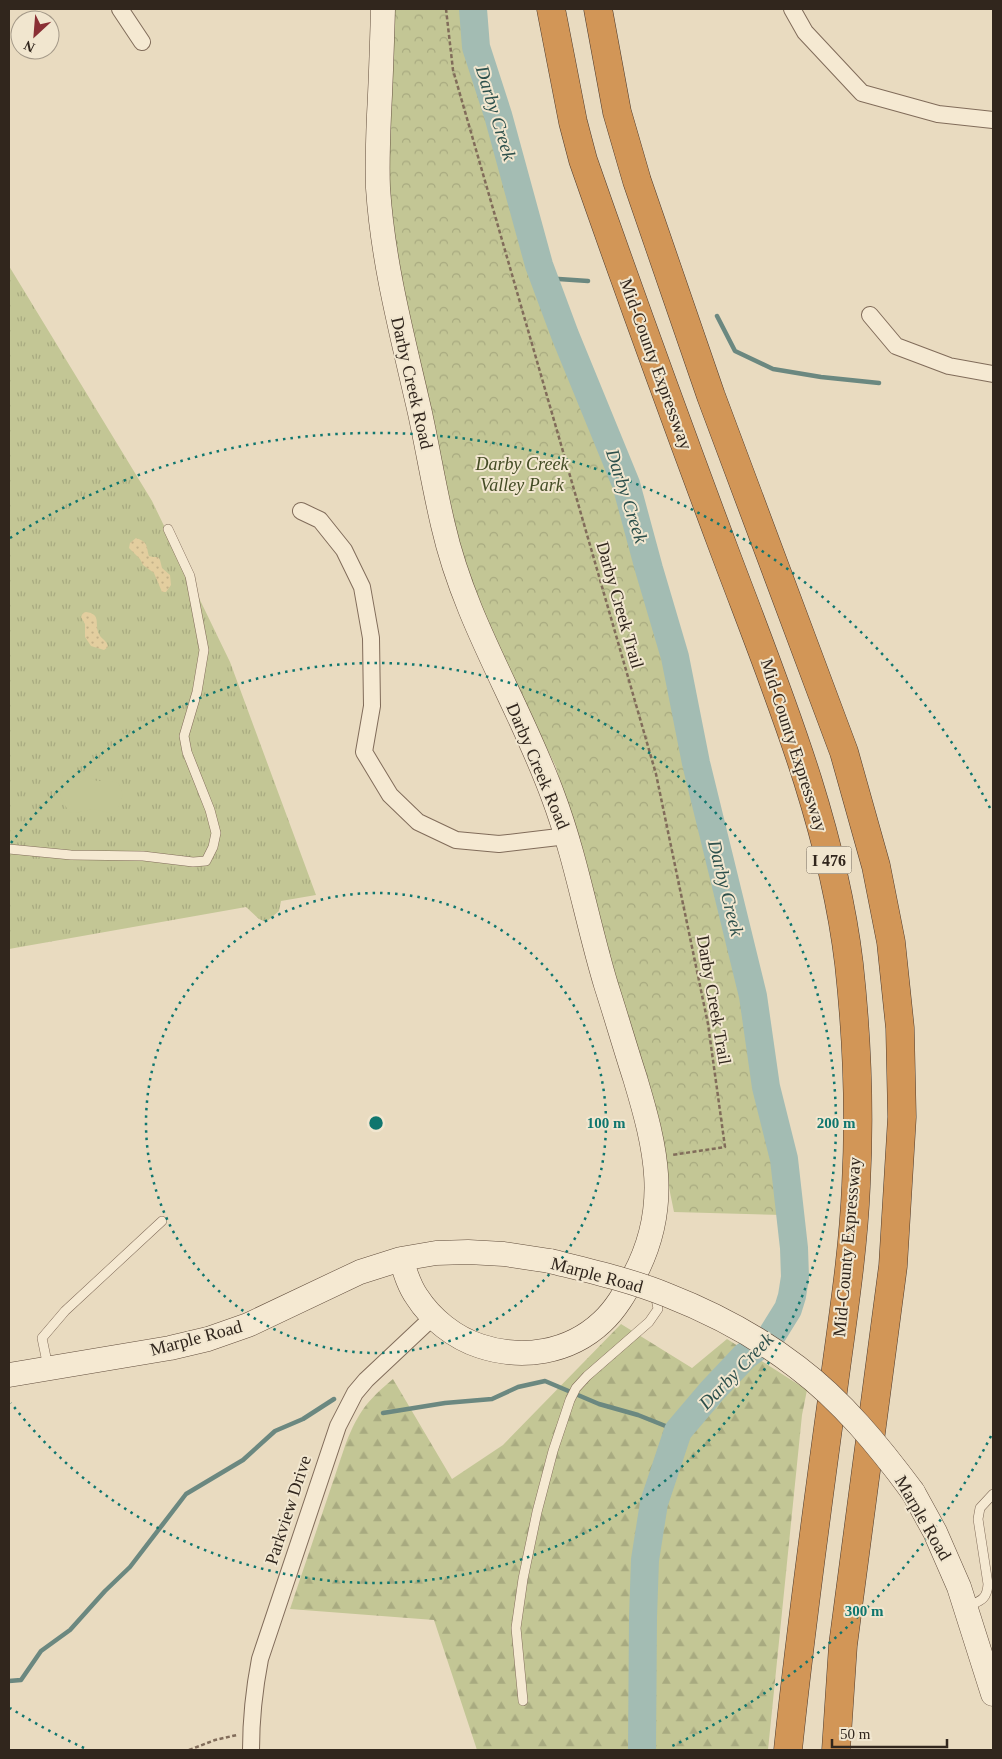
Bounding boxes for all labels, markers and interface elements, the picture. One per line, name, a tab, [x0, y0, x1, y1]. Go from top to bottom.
north arrow	[10, 10, 60, 60]
text: N	[22, 37, 37, 55]
water label: Darby Creek	[471, 62, 521, 163]
street label: Mid-County Expressway	[616, 276, 696, 452]
street label: Darby Creek Road	[387, 315, 437, 451]
water label: Darby Creek	[602, 445, 652, 546]
park label: Darby Creek Valley Park	[475, 454, 569, 495]
street label: Darby Creek Trail	[592, 539, 648, 671]
street label: Mid-County Expressway	[757, 656, 831, 834]
street label: Darby Creek Road	[502, 700, 574, 832]
water label: Darby Creek	[704, 837, 748, 939]
road number: I 476	[806, 846, 852, 874]
street label: Darby Creek Trail	[693, 934, 735, 1066]
centre of rings	[367, 1114, 385, 1132]
text: 100 m	[587, 1115, 626, 1131]
text: 200 m	[817, 1115, 856, 1131]
street label: Mid-County Expressway	[829, 1156, 865, 1338]
street label: Marple Road	[549, 1253, 645, 1297]
street label: Marple Road	[148, 1316, 244, 1360]
water label: Darby Creek	[694, 1328, 778, 1414]
street label: Parkview Drive	[261, 1453, 315, 1567]
street label: Marple Road	[891, 1472, 955, 1564]
text: 300 m	[845, 1603, 884, 1619]
scale bar	[832, 1716, 947, 1748]
text: 50 m	[840, 1726, 871, 1742]

